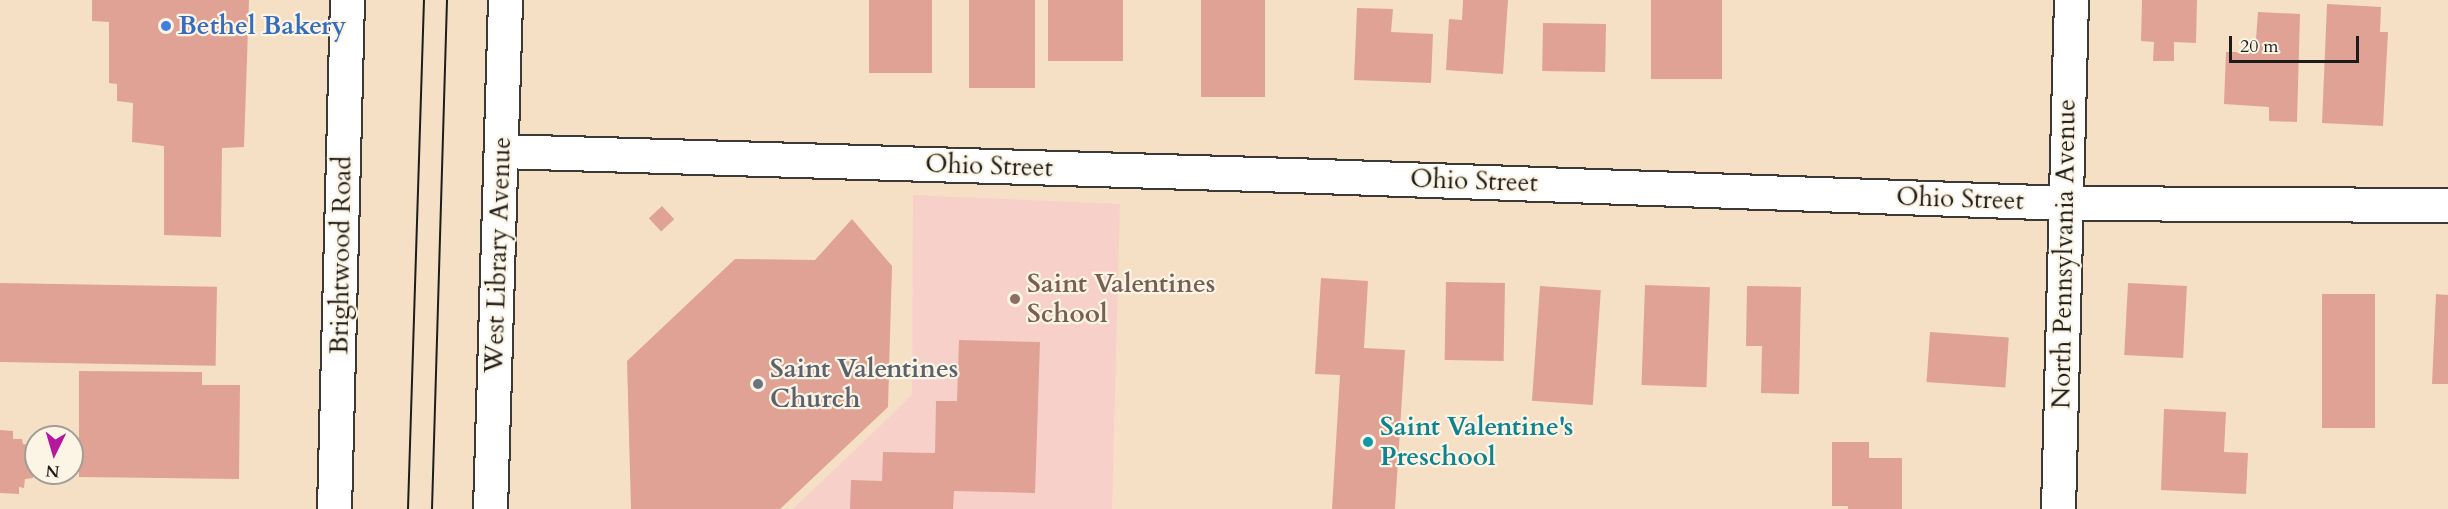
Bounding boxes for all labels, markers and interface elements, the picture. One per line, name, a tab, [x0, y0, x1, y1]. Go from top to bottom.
place label: Bethel Bakery	[178, 10, 346, 42]
marker: Bethel Bakery	[159, 19, 173, 33]
scale bar	[2232, 24, 2362, 62]
text: 20 m	[2240, 34, 2279, 59]
street label: North Pennsylvania Avenue	[2046, 99, 2082, 409]
street label: West Library Avenue	[478, 136, 518, 374]
street label: Ohio Street	[925, 148, 1053, 184]
street label: Brightwood Road	[324, 156, 358, 354]
street label: Ohio Street	[1410, 163, 1538, 199]
street label: Ohio Street	[1896, 181, 2024, 217]
place label: Saint Valentines School	[1027, 268, 1215, 330]
marker: Saint Valentines School	[1008, 292, 1022, 306]
place label: Saint Valentines Church	[770, 353, 958, 414]
marker: Saint Valentines Church	[751, 377, 765, 391]
place label: Saint Valentine's Preschool	[1380, 411, 1573, 472]
north arrow	[24, 425, 84, 485]
marker: Saint Valentine's Preschool	[1361, 435, 1375, 449]
text: N	[45, 459, 60, 483]

